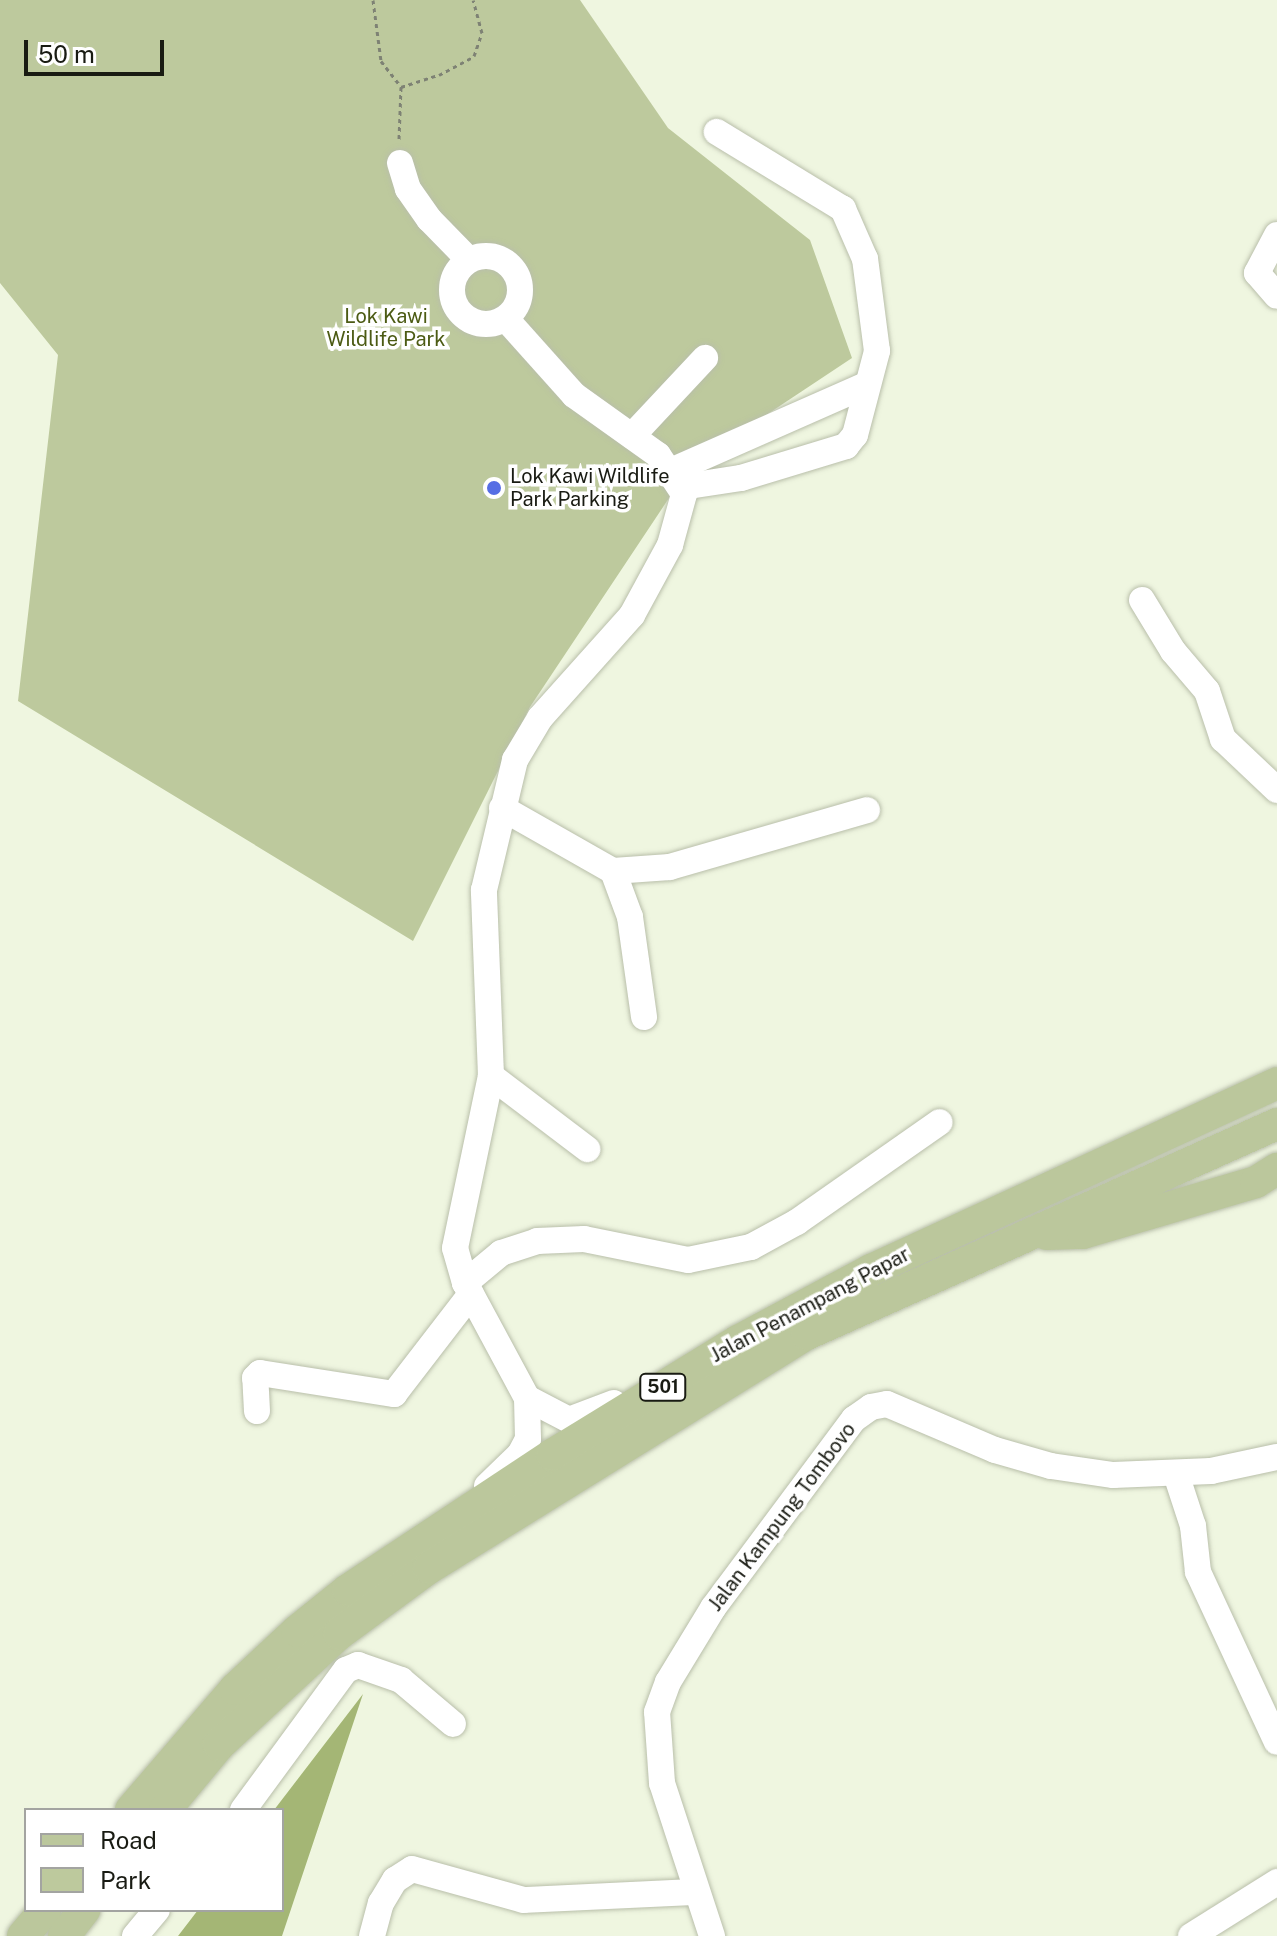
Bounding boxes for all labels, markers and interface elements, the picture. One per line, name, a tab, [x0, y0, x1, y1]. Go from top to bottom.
scale bar	[28, 24, 168, 74]
text: 50 m	[38, 40, 95, 68]
park label: Lok Kawi Wildlife Park	[326, 305, 446, 352]
place label: Lok Kawi Wildlife Park Parking	[510, 464, 670, 511]
marker: Lok Kawi Wildlife Park Parking	[485, 479, 503, 497]
street label: Jalan Penampang Papar	[706, 1242, 914, 1368]
road number: 501	[639, 1373, 687, 1401]
street label: Jalan Kampung Tombovo	[703, 1418, 861, 1616]
legend	[24, 1808, 284, 1912]
text: Road	[100, 1826, 157, 1854]
text: Park	[100, 1866, 151, 1894]

